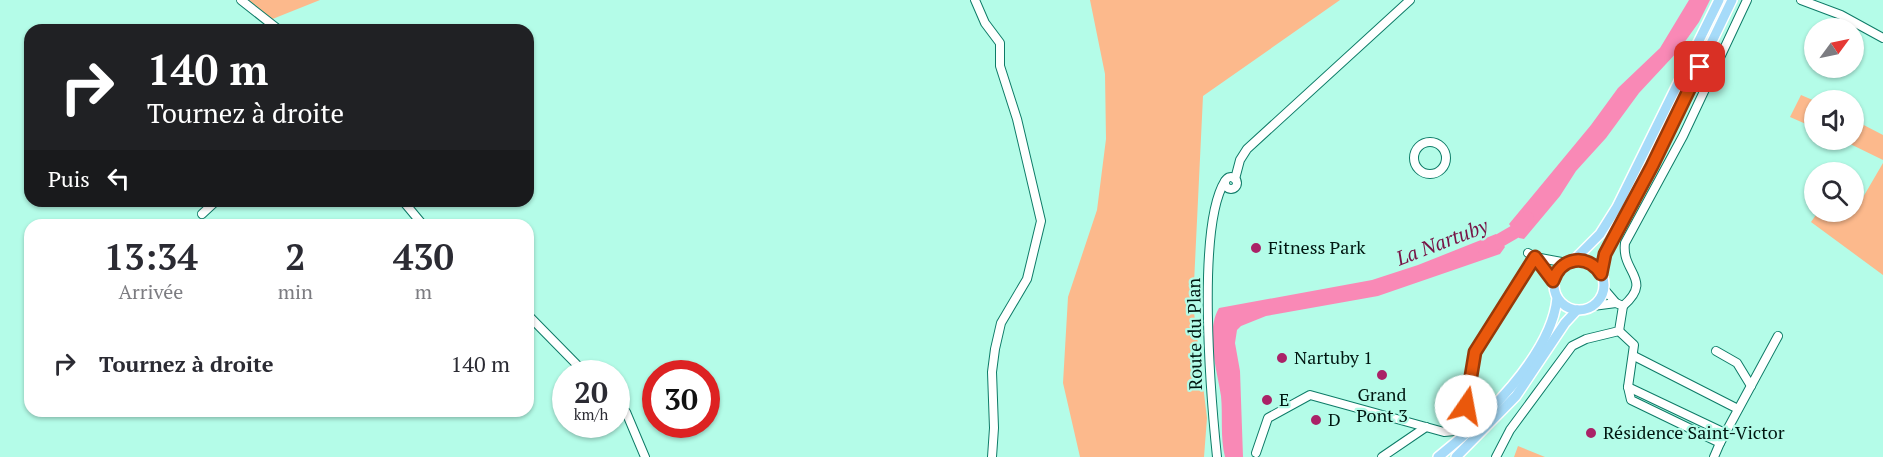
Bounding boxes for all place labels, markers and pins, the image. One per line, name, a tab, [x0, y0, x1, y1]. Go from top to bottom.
pin	[1674, 41, 1725, 92]
place label: Fitness Park	[1268, 235, 1366, 259]
marker: Fitness Park	[1249, 241, 1263, 255]
place label: Nartuby 1	[1294, 345, 1373, 369]
marker: Nartuby 1	[1275, 351, 1289, 365]
marker: Grand Pont 3	[1375, 368, 1389, 382]
place label: Grand Pont 3	[1356, 382, 1408, 427]
place label: E	[1279, 387, 1289, 411]
marker: E	[1260, 393, 1274, 407]
place label: D	[1328, 407, 1341, 431]
marker: D	[1309, 413, 1323, 427]
place label: Résidence Saint-Victor	[1603, 420, 1785, 444]
marker: Résidence Saint-Victor	[1584, 426, 1598, 440]

